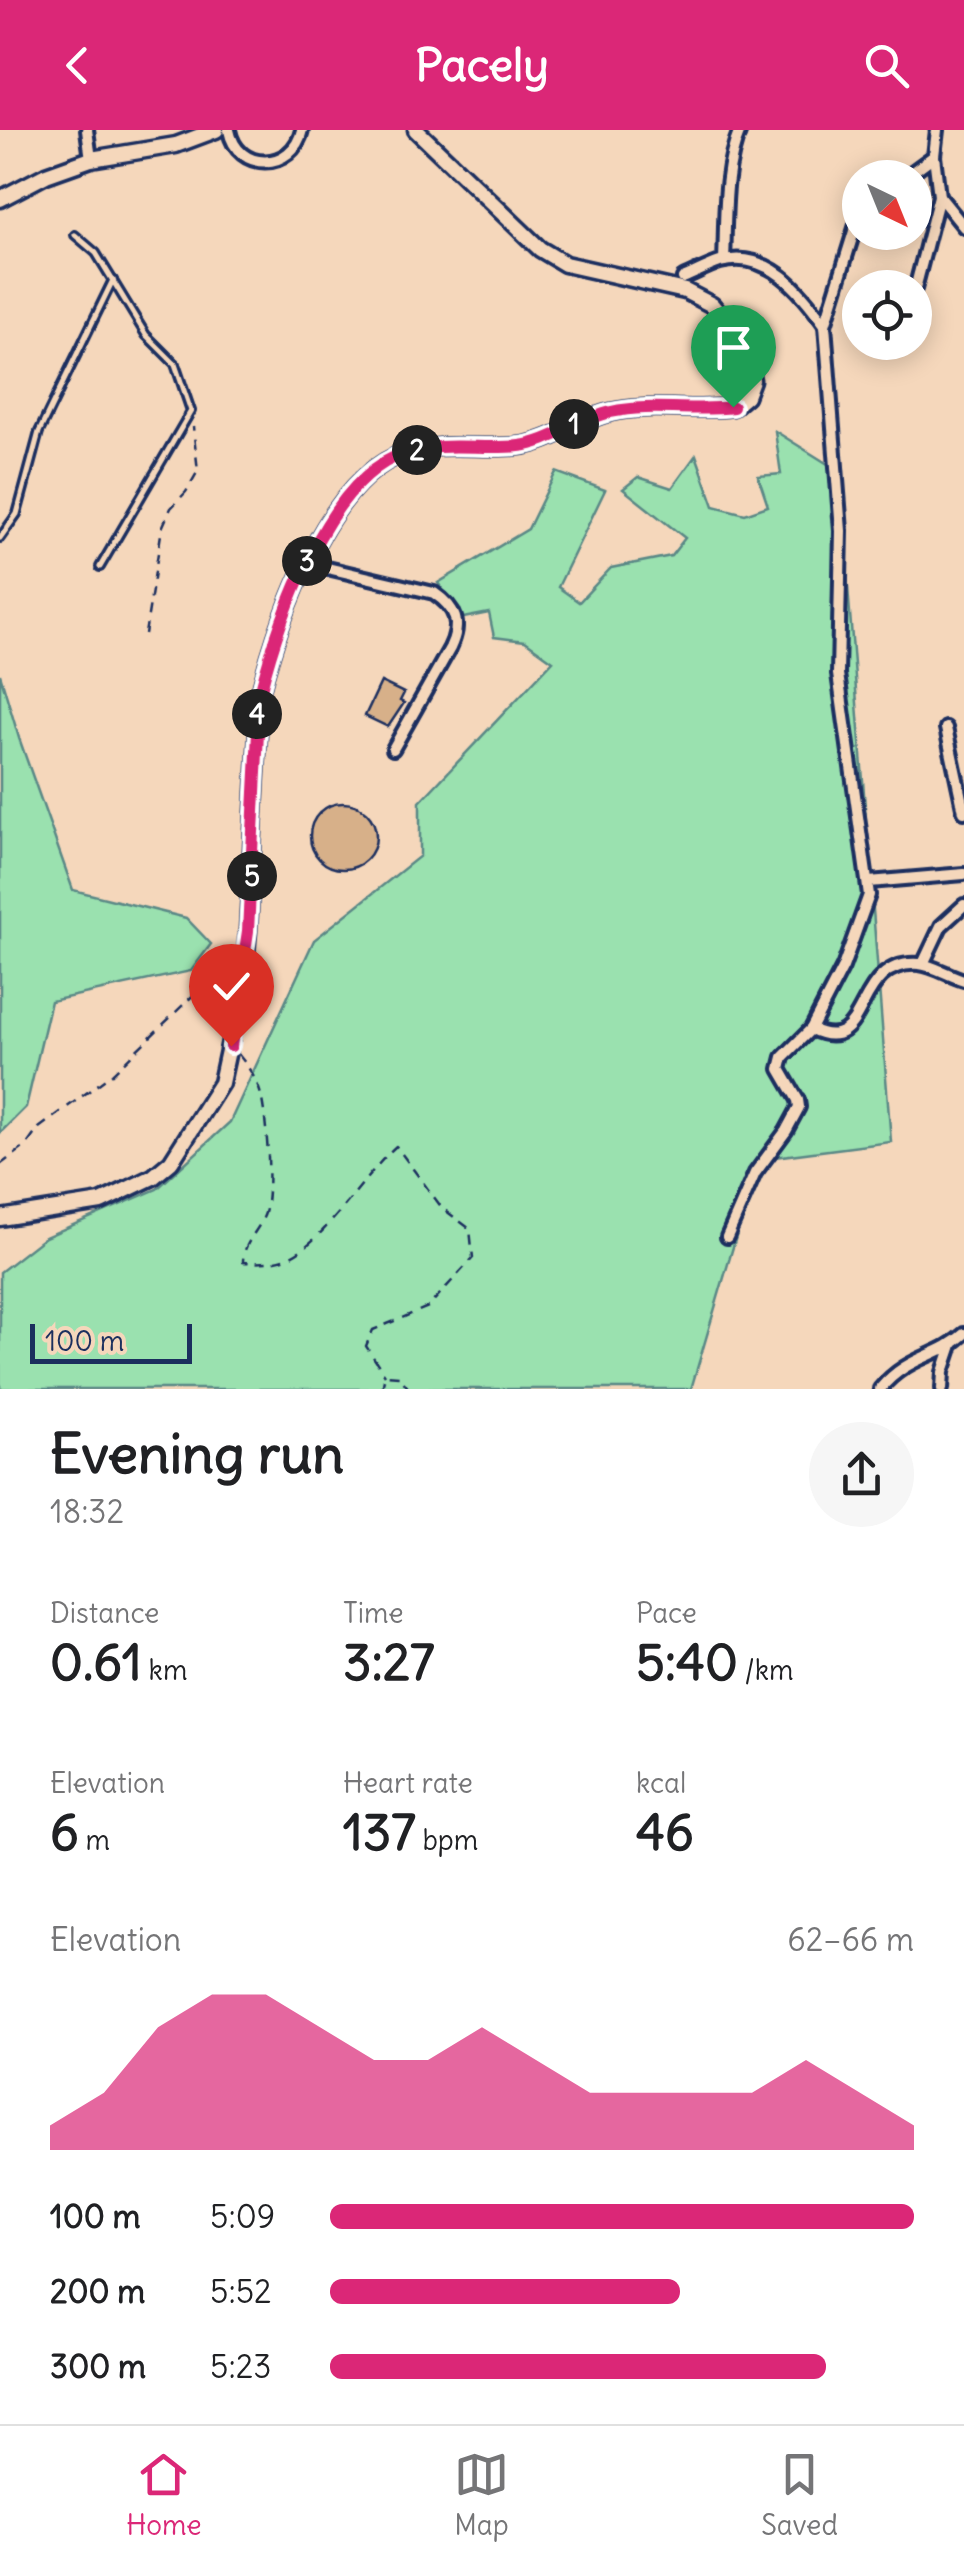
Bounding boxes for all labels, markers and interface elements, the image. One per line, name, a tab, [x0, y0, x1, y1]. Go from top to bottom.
text: Pacely	[415, 37, 549, 93]
icon: back	[50, 38, 105, 93]
icon: search	[859, 38, 914, 93]
north arrow	[842, 160, 932, 250]
map controls	[842, 160, 932, 360]
button: locate	[842, 270, 932, 360]
pin	[691, 305, 776, 408]
icon: arrive	[706, 320, 761, 375]
pin: 1	[549, 399, 599, 449]
text: 1	[568, 406, 580, 442]
pin: 2	[392, 425, 442, 475]
text: 2	[409, 432, 425, 468]
pin: 3	[282, 536, 332, 586]
text: 3	[299, 543, 315, 579]
pin: 4	[232, 689, 282, 739]
text: 4	[249, 696, 265, 732]
pin: 5	[227, 851, 277, 901]
text: 5	[244, 858, 260, 894]
pin	[189, 944, 274, 1047]
icon: check	[204, 959, 259, 1014]
scale bar	[30, 1319, 192, 1363]
text: 100 m	[45, 1323, 124, 1359]
text: Evening run	[50, 1419, 344, 1488]
button: share	[809, 1422, 914, 1527]
text: 18:32	[50, 1491, 124, 1532]
text: Distance	[50, 1595, 159, 1631]
text: Time	[343, 1595, 404, 1631]
text: Pace	[636, 1595, 697, 1631]
text: 0.61	[50, 1631, 142, 1694]
text: 3:27	[343, 1631, 435, 1694]
text: 5:40	[636, 1631, 738, 1694]
text: km	[142, 1652, 187, 1688]
text: /km	[738, 1652, 794, 1688]
text: Elevation	[50, 1765, 165, 1801]
text: Heart rate	[343, 1765, 473, 1801]
text: kcal	[636, 1765, 686, 1801]
text: 6	[50, 1801, 79, 1864]
text: 137	[343, 1801, 416, 1864]
text: 46	[636, 1801, 694, 1864]
text: m	[79, 1822, 110, 1858]
text: bpm	[416, 1822, 478, 1858]
text: Elevation	[50, 1919, 181, 1960]
text: 62–66 m	[787, 1919, 914, 1960]
text: 100 m	[50, 2196, 141, 2237]
text: 5:09	[210, 2196, 275, 2237]
text: 200 m	[50, 2271, 145, 2312]
text: 5:52	[210, 2271, 272, 2312]
text: 300 m	[50, 2346, 146, 2387]
text: 5:23	[210, 2346, 271, 2387]
tab: Home	[126, 2447, 202, 2543]
tab: Map	[454, 2447, 509, 2543]
tab: Saved	[761, 2447, 838, 2543]

